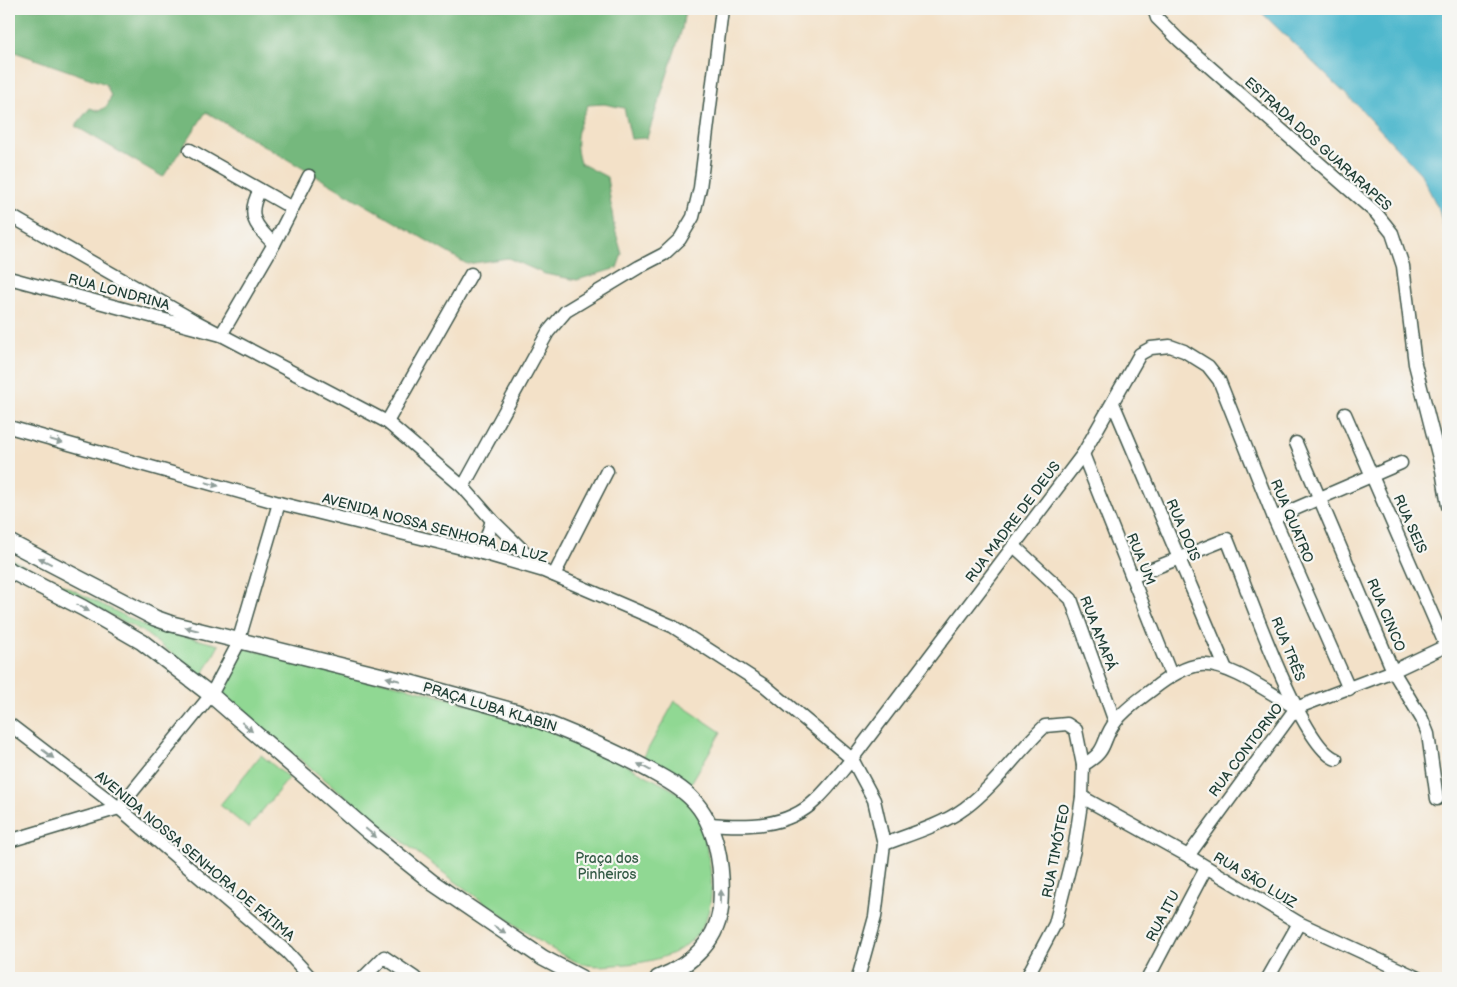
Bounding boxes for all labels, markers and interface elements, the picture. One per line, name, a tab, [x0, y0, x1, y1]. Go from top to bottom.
street label: ESTRADA DOS GUARARAPES	[1241, 73, 1395, 215]
street label: RUA LONDRINA	[66, 270, 172, 314]
one-way arrow	[48, 437, 63, 445]
street label: RUA MADRE DE DEUS	[962, 458, 1064, 586]
street label: RUA QUATRO	[1267, 477, 1317, 566]
one-way arrow	[205, 481, 220, 489]
street label: AVENIDA NOSSA SENHORA DA LUZ	[320, 490, 550, 566]
street label: RUA SEIS	[1390, 492, 1430, 556]
street label: RUA DOIS	[1162, 496, 1204, 564]
street label: RUA UM	[1123, 531, 1159, 587]
one-way arrow	[38, 557, 53, 565]
street label: RUA CINCO	[1363, 576, 1409, 654]
street label: RUA AMAPÁ	[1076, 593, 1121, 673]
one-way arrow	[77, 604, 90, 613]
street label: RUA TRÊS	[1267, 614, 1310, 684]
one-way arrow	[185, 625, 200, 633]
one-way arrow	[385, 675, 400, 683]
street label: PRAÇA LUBA KLABIN	[421, 678, 559, 736]
street label: RUA CONTORNO	[1205, 700, 1287, 800]
one-way arrow	[241, 721, 253, 732]
one-way arrow	[41, 748, 54, 759]
one-way arrow	[637, 763, 651, 772]
street label: AVENIDA NOSSA SENHORA DE FÁTIMA	[92, 767, 299, 945]
street label: RUA TIMÓTEO	[1038, 802, 1073, 899]
one-way arrow	[364, 827, 377, 838]
street label: RUA SÃO LUIZ	[1210, 848, 1301, 912]
park label: Praça dos Pinheiros	[575, 850, 639, 883]
street label: RUA ITU	[1143, 888, 1183, 944]
one-way arrow	[718, 889, 726, 905]
one-way arrow	[494, 925, 507, 935]

